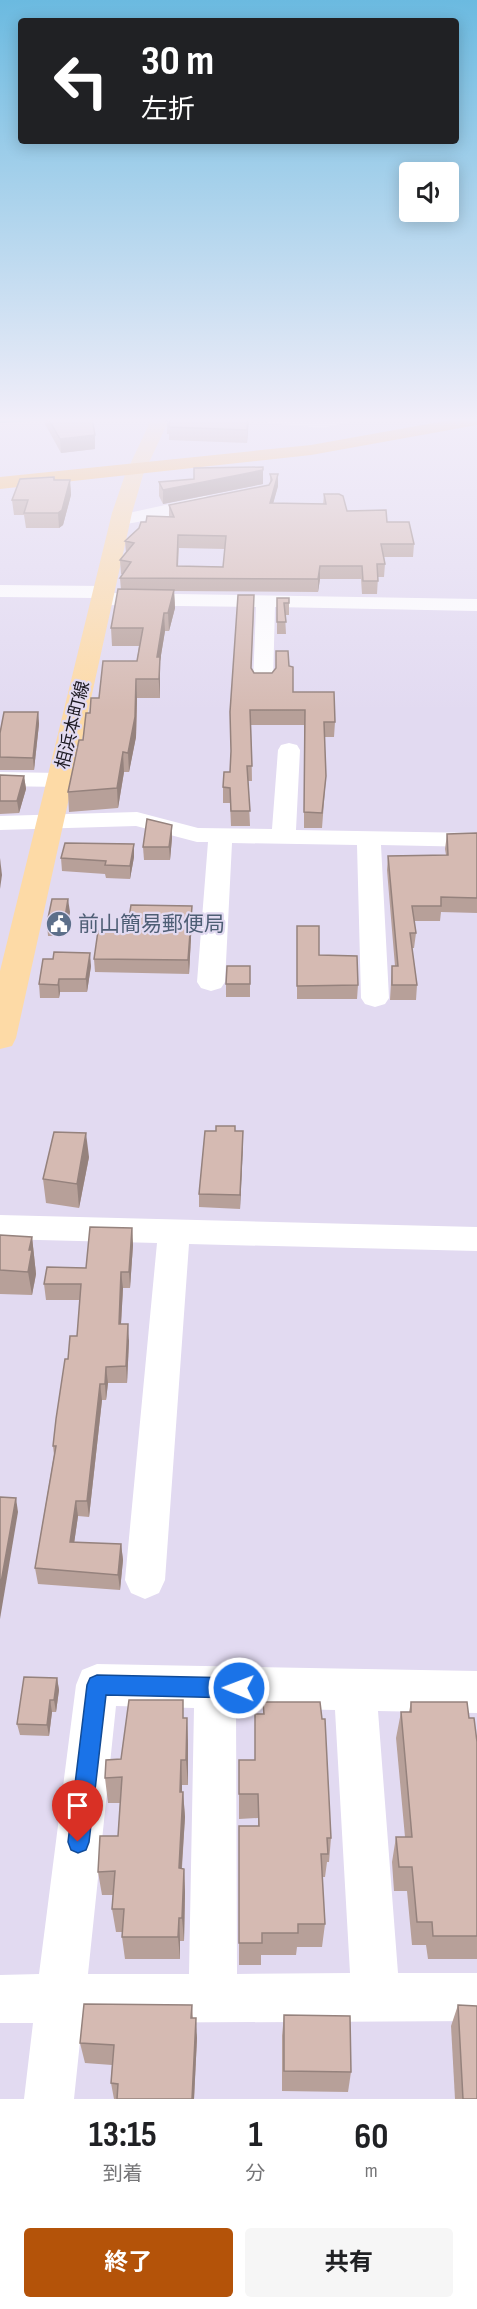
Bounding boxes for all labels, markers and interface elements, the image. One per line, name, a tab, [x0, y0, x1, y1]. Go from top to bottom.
text: 30 m	[141, 36, 214, 87]
icon: left	[42, 42, 120, 120]
text: 左折	[141, 94, 195, 126]
map controls	[399, 162, 459, 222]
button: sound	[399, 162, 459, 222]
street label: 相浜本町線	[52, 679, 94, 771]
public building icon: 前山簡易郵便局	[44, 909, 74, 939]
place label: 前山簡易郵便局	[78, 912, 225, 937]
position arrow	[207, 1656, 271, 1720]
pin	[52, 1780, 103, 1842]
icon: arrive	[61, 1789, 94, 1822]
text: 13:15	[89, 2114, 157, 2157]
text: 1	[249, 2114, 263, 2157]
text: 60	[354, 2116, 388, 2159]
text: m	[365, 2159, 378, 2183]
text: 到着	[103, 2162, 143, 2186]
text: 分	[246, 2162, 266, 2186]
button: 終了	[24, 2228, 233, 2297]
button: 共有	[245, 2228, 453, 2297]

